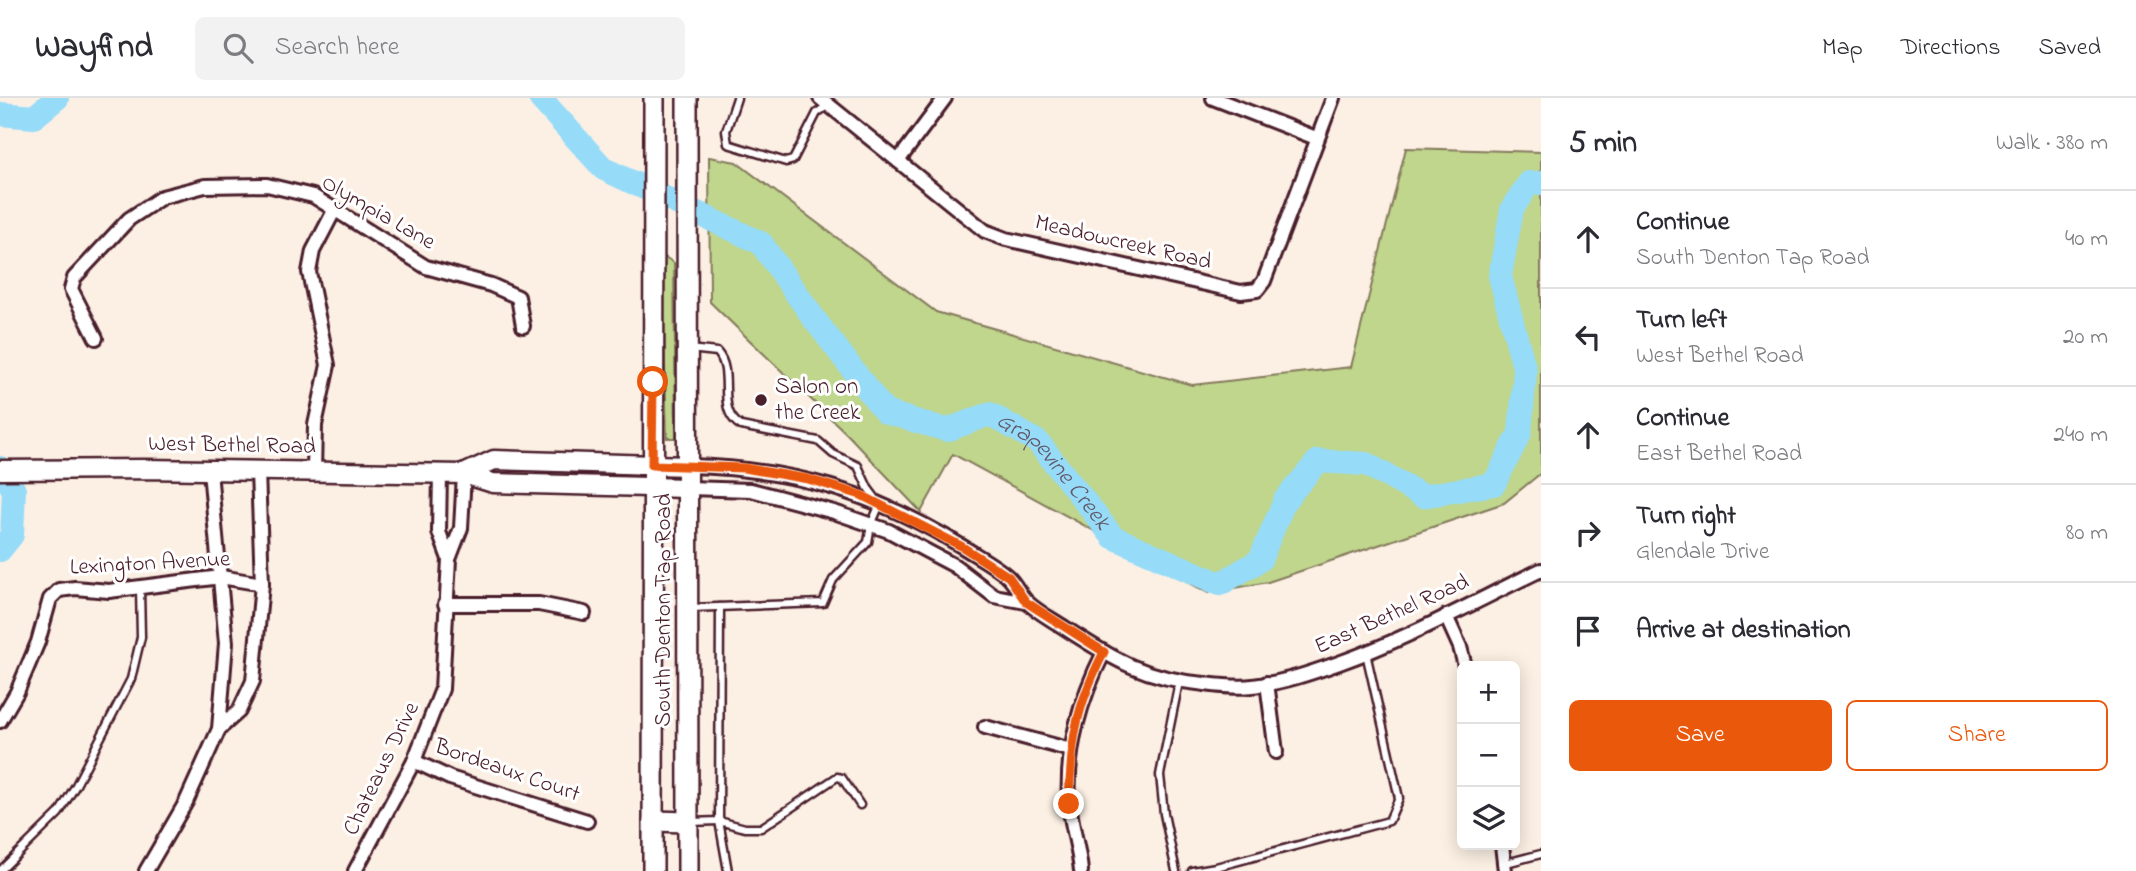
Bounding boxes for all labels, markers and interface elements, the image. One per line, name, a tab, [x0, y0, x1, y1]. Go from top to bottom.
search box	[195, 17, 685, 80]
text: Wayfind	[35, 24, 153, 72]
icon: search	[219, 29, 257, 67]
text: Search here	[275, 29, 399, 67]
text: Map	[1822, 31, 1863, 66]
text: Directions	[1901, 31, 2000, 66]
text: Saved	[2038, 31, 2101, 66]
text: 5 min	[1569, 122, 1637, 166]
text: Walk · 380 m	[1996, 127, 2108, 160]
street label: Olympia Lane	[314, 167, 442, 261]
text: Continue	[1636, 204, 1729, 242]
street label: Meadowcreek Road	[1031, 207, 1215, 279]
icon: ahead	[1569, 220, 1607, 258]
text: 40 m	[2065, 223, 2108, 256]
text: South Denton Tap Road	[1636, 242, 1869, 275]
text: Turn left	[1636, 302, 1727, 340]
icon: left	[1569, 318, 1607, 356]
text: 20 m	[2063, 321, 2108, 354]
text: West Bethel Road	[1636, 340, 1804, 373]
route start	[637, 366, 668, 397]
place label: Salon on the Creek	[775, 371, 861, 430]
marker: Salon on the Creek	[753, 392, 769, 408]
text: Continue	[1636, 400, 1729, 438]
water label: Grapevine Creek	[990, 404, 1120, 539]
icon: ahead	[1569, 416, 1607, 454]
text: 240 m	[2054, 419, 2108, 452]
street label: West Bethel Road	[148, 428, 316, 464]
text: East Bethel Road	[1636, 438, 1802, 471]
street label: South Denton Tap Road	[648, 493, 681, 727]
text: Turn right	[1636, 498, 1736, 536]
icon: right	[1569, 514, 1607, 552]
text: 80 m	[2066, 517, 2108, 550]
text: Glendale Drive	[1636, 536, 1769, 569]
street label: Lexington Avenue	[69, 543, 232, 586]
street label: East Bethel Road	[1309, 566, 1475, 664]
icon: arrive	[1569, 612, 1607, 650]
text: Arrive at destination	[1636, 612, 1851, 650]
map controls	[1457, 661, 1520, 850]
button: +	[1457, 661, 1520, 724]
street label: Chateaus Drive	[335, 696, 429, 841]
button: Save	[1569, 700, 1832, 771]
button: Share	[1846, 700, 2108, 771]
button: −	[1457, 724, 1520, 787]
street label: Bordeaux Court	[429, 730, 584, 811]
button: layers	[1457, 787, 1520, 850]
route end	[1053, 788, 1084, 819]

